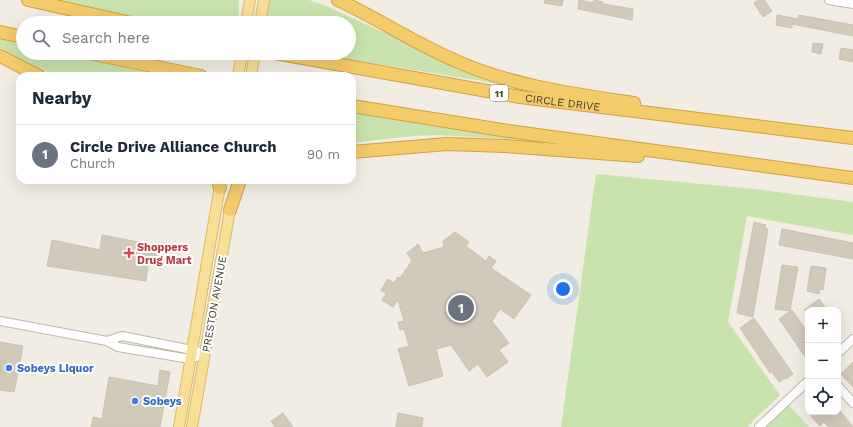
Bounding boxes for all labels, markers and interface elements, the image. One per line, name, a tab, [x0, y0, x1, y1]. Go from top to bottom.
search box	[16, 16, 356, 60]
icon: search	[30, 27, 52, 49]
text: Search here	[62, 29, 150, 47]
road number: 11	[490, 85, 508, 101]
text: Nearby	[32, 88, 91, 108]
street label: CIRCLE DRIVE	[524, 92, 601, 114]
text: Circle Drive Alliance Church	[70, 138, 277, 156]
text: 1	[42, 147, 48, 162]
text: 90 m	[307, 147, 340, 162]
text: Church	[70, 156, 115, 171]
place label: Shoppers Drug Mart	[137, 241, 192, 267]
marker: Shoppers Drug Mart	[124, 248, 134, 258]
street label: PRESTON AVENUE	[200, 255, 229, 353]
your location	[553, 279, 573, 299]
pin: 1	[448, 293, 474, 323]
map controls	[805, 307, 841, 415]
button: +	[805, 307, 841, 343]
button: −	[805, 343, 841, 379]
place label: Sobeys Liquor	[17, 362, 94, 375]
marker: Sobeys Liquor	[4, 363, 14, 373]
button: locate	[805, 379, 841, 415]
place label: Sobeys	[143, 395, 182, 408]
marker: Sobeys	[130, 396, 140, 406]

